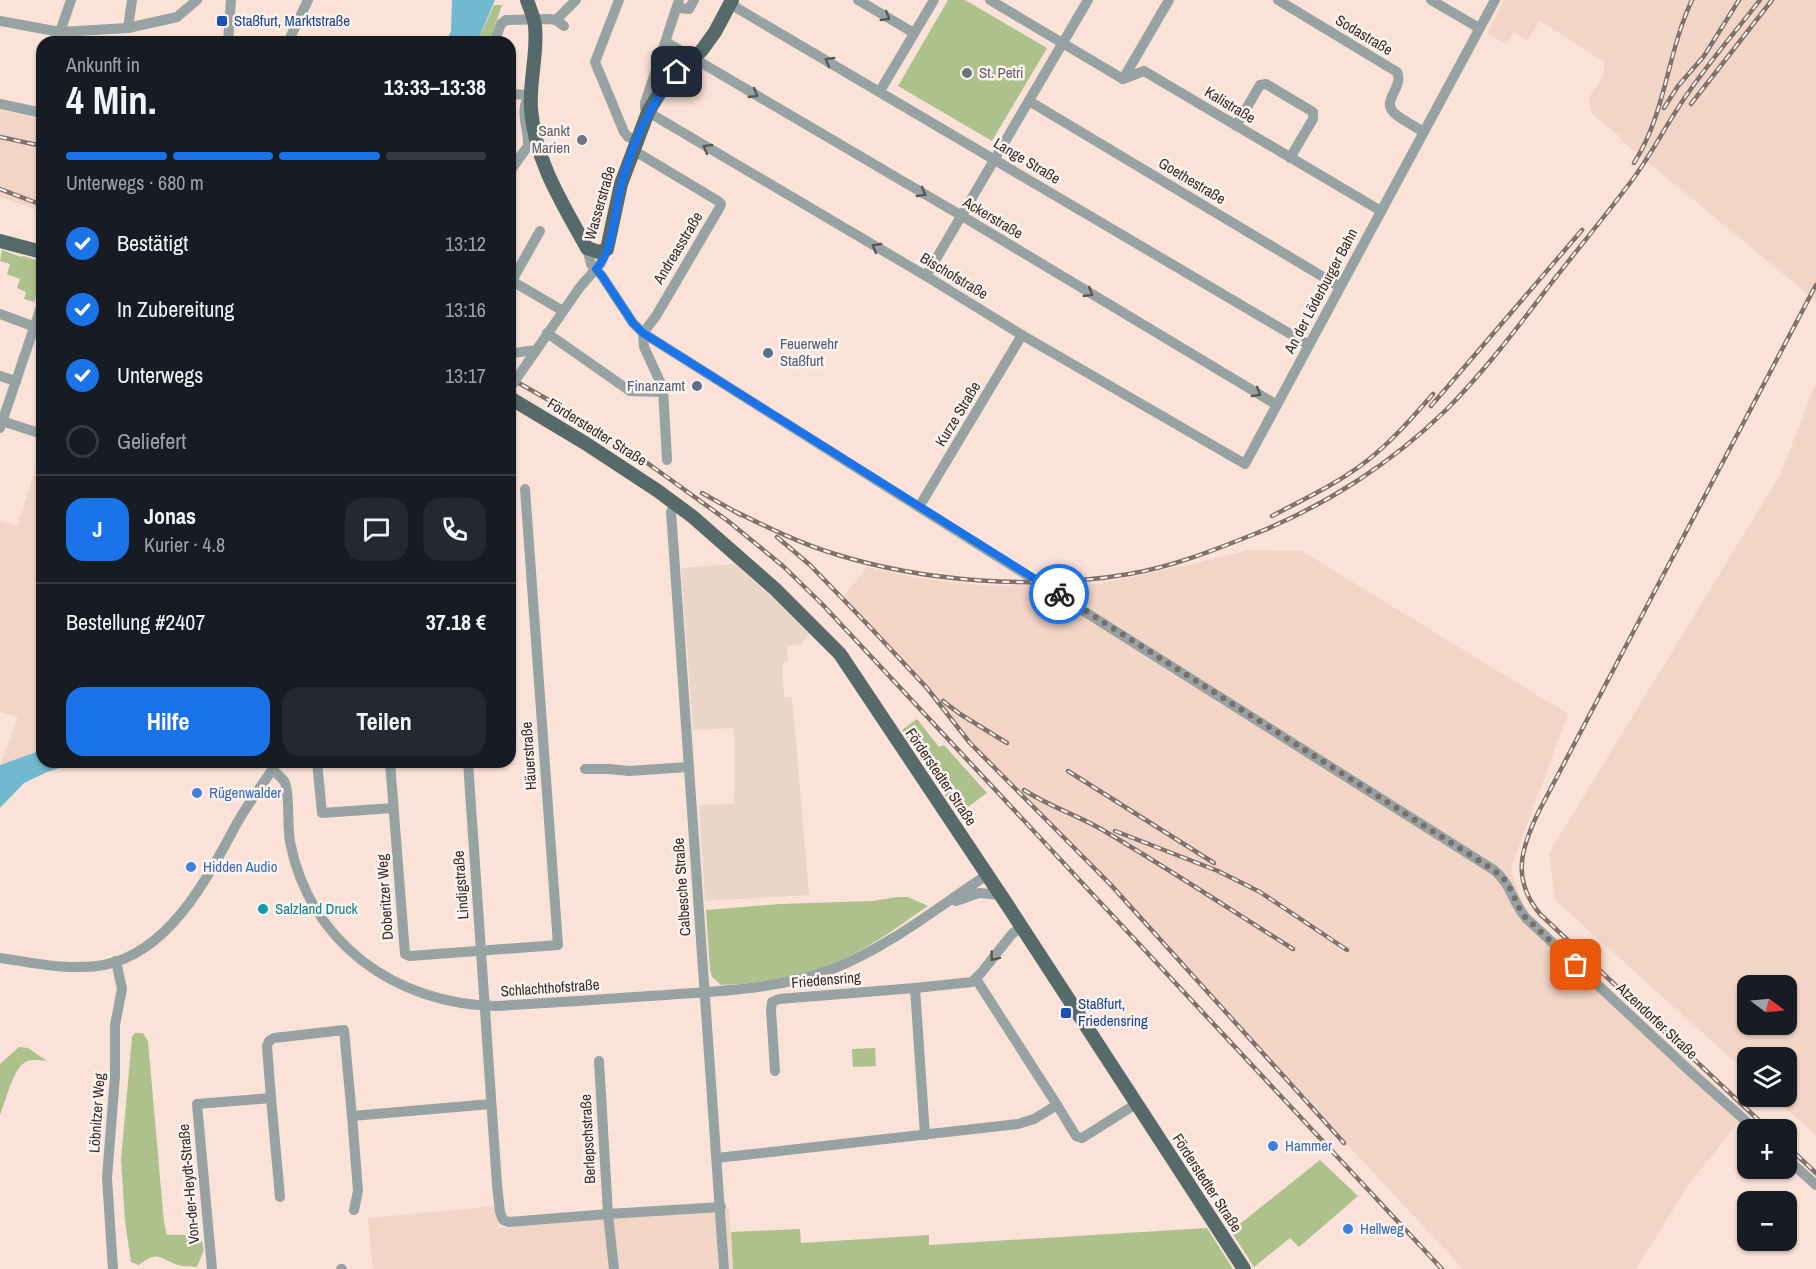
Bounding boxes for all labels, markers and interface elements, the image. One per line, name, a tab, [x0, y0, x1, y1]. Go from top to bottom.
one-way arrow	[880, 9, 890, 21]
street label: Sodastraße	[1332, 9, 1397, 60]
place label: Staßfurt, Marktstraße	[234, 10, 350, 31]
marker: Staßfurt, Marktstraße	[215, 14, 229, 28]
pin	[651, 46, 702, 97]
text: Ankunft in	[66, 51, 140, 78]
icon: home	[660, 55, 693, 88]
one-way arrow	[825, 57, 835, 69]
place label: St. Petri	[979, 62, 1023, 83]
marker: St. Petri	[960, 66, 974, 80]
text: 13:33–13:38	[384, 72, 486, 102]
text: 4 Min.	[66, 74, 157, 126]
street label: Kalistraße	[1201, 81, 1260, 128]
one-way arrow	[748, 87, 758, 98]
place label: Sankt Marien	[532, 120, 571, 158]
street label: Lange Straße	[990, 132, 1065, 189]
marker: Sankt Marien	[575, 133, 589, 147]
one-way arrow	[703, 144, 714, 155]
street label: Goethestraße	[1155, 152, 1230, 209]
street label: Wasserstraße	[579, 163, 620, 242]
text: Unterwegs · 680 m	[66, 169, 204, 196]
one-way arrow	[916, 185, 926, 197]
street label: Ackerstraße	[959, 191, 1027, 244]
street label: Andreasstraße	[647, 208, 707, 289]
street label: An der Löderburger Bahn	[1278, 225, 1362, 358]
icon: check	[66, 227, 99, 260]
text: Bestätigt	[117, 228, 188, 258]
text: 13:12	[445, 230, 486, 257]
one-way arrow	[872, 242, 882, 254]
street label: Bischofstraße	[916, 247, 992, 304]
one-way arrow	[1083, 285, 1093, 297]
icon: check	[66, 293, 99, 326]
text: In Zubereitung	[117, 294, 234, 324]
text: 13:16	[445, 296, 486, 323]
place label: Feuerwehr Staßfurt	[780, 333, 838, 371]
marker: Feuerwehr Staßfurt	[761, 346, 775, 360]
icon: check	[66, 359, 99, 392]
text: Unterwegs	[117, 360, 203, 390]
text: 13:17	[445, 362, 486, 389]
place label: Finanzamt	[627, 375, 686, 396]
street label: Kurze Straße	[930, 377, 985, 450]
marker: Finanzamt	[690, 379, 704, 393]
one-way arrow	[1251, 385, 1261, 397]
street label: Förderstedter Straße	[544, 393, 651, 471]
text: Geliefert	[117, 426, 186, 456]
button: chat	[345, 498, 408, 561]
button: phone	[423, 498, 486, 561]
text: Jonas	[144, 501, 196, 531]
text: J	[92, 514, 103, 544]
text: Kurier · 4.8	[144, 531, 225, 558]
courier	[1029, 564, 1089, 624]
icon: bike	[1043, 578, 1076, 611]
text: Bestellung #2407	[66, 607, 205, 637]
text: 37.18 €	[426, 607, 486, 637]
button: Hilfe	[66, 687, 270, 756]
button: Teilen	[282, 687, 486, 756]
street label: Häuerstraße	[516, 721, 541, 791]
street label: Förderstedter Straße	[901, 724, 982, 830]
place label: Rügenwalder	[209, 782, 281, 803]
marker: Rügenwalder	[190, 786, 204, 800]
street label: Calbesche Straße	[668, 837, 695, 937]
street label: Lindigstraße	[448, 850, 473, 920]
street label: Doberitzer Weg	[371, 853, 398, 941]
place label: Hidden Audio	[203, 856, 278, 877]
marker: Hidden Audio	[184, 860, 198, 874]
place label: Salzland Druck	[275, 898, 359, 919]
marker: Salzland Druck	[256, 902, 270, 916]
pin	[1550, 939, 1601, 990]
icon: bag	[1559, 948, 1592, 981]
one-way arrow	[990, 950, 1001, 961]
street label: Friedensring	[790, 966, 862, 993]
street label: Schlachthofstraße	[500, 974, 600, 1001]
north arrow	[1737, 975, 1797, 1035]
map controls	[1737, 975, 1797, 1251]
street label: Atzendorfer Straße	[1611, 977, 1703, 1064]
place label: Staßfurt, Friedensring	[1078, 993, 1148, 1031]
marker: Staßfurt, Friedensring	[1059, 1006, 1073, 1020]
button: layers	[1737, 1047, 1797, 1107]
street label: Löbnitzer Weg	[83, 1072, 110, 1153]
street label: Berlepschstraße	[575, 1094, 600, 1184]
button: +	[1737, 1119, 1797, 1179]
street label: Von-der-Heydt-Straße	[173, 1123, 204, 1245]
street label: Förderstedter Straße	[1168, 1129, 1247, 1236]
place label: Hammer	[1285, 1135, 1332, 1156]
marker: Hammer	[1266, 1139, 1280, 1153]
button: −	[1737, 1191, 1797, 1251]
place label: Hellweg	[1360, 1218, 1404, 1239]
marker: Hellweg	[1341, 1222, 1355, 1236]

